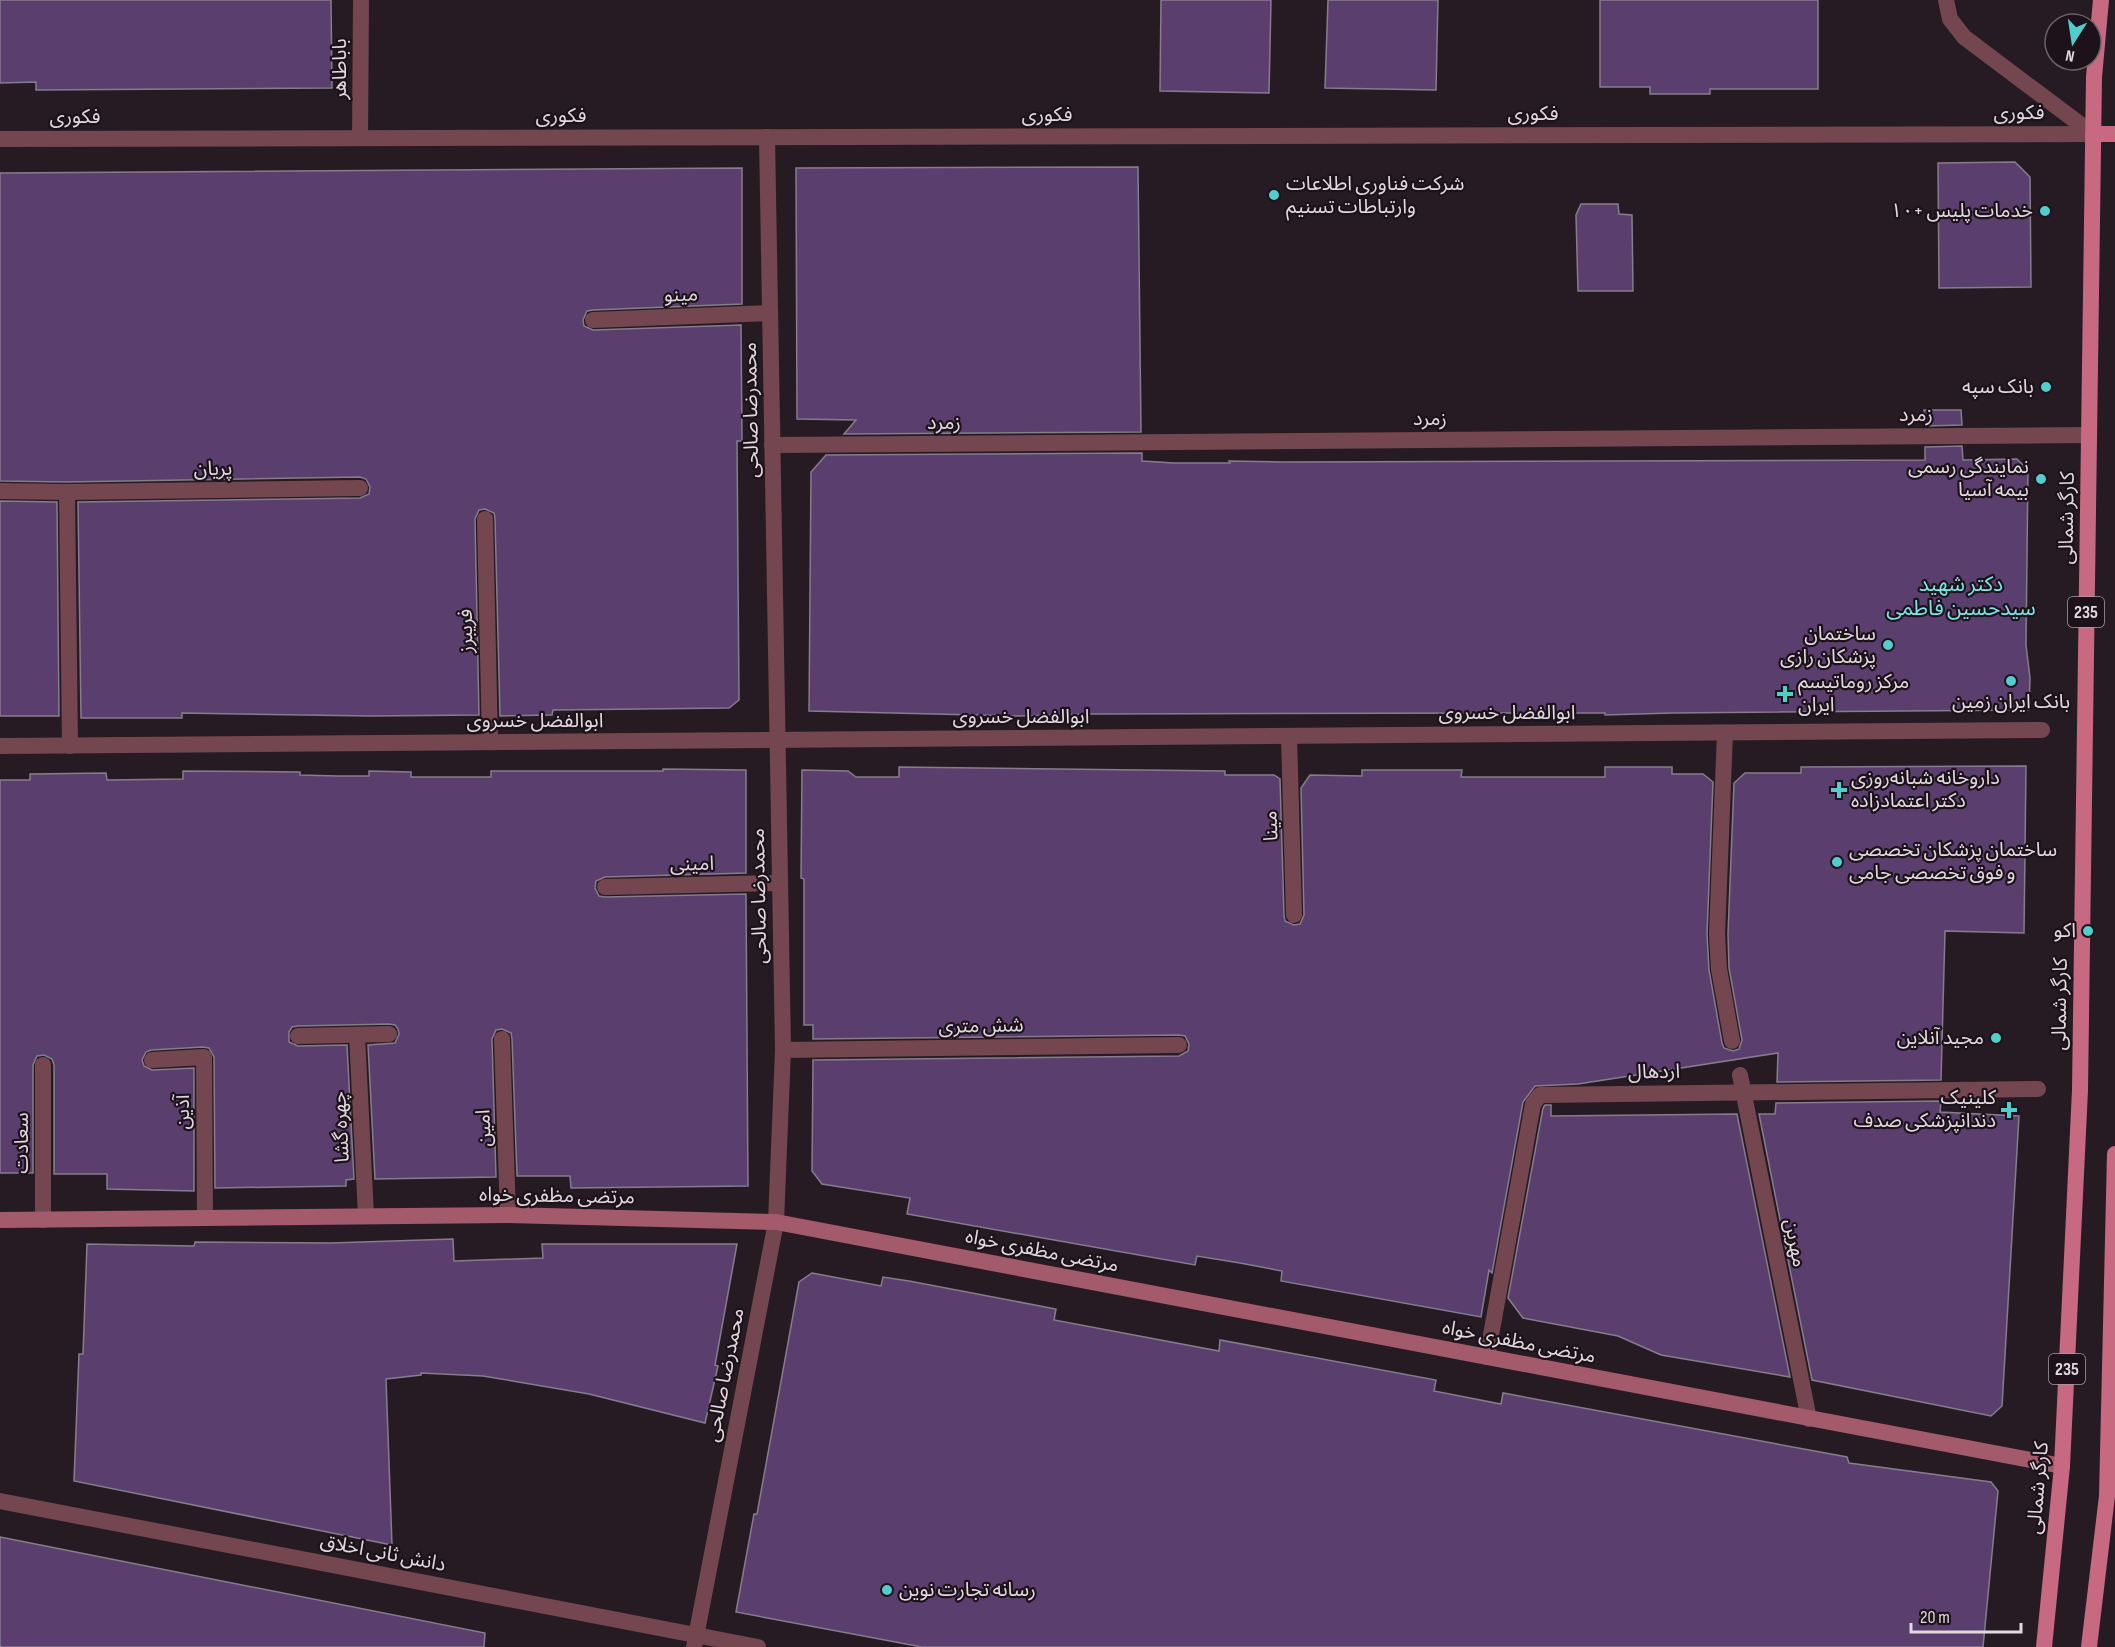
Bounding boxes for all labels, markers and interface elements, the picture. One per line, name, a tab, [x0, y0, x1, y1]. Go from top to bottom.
north arrow	[2043, 12, 2103, 72]
street label: باباطاهر	[328, 38, 352, 101]
text: N	[2064, 45, 2076, 65]
street label: فکوری	[1993, 101, 2045, 125]
street label: فکوری	[1507, 102, 1559, 126]
street label: فکوری	[1021, 103, 1073, 127]
street label: فکوری	[535, 104, 587, 128]
street label: فکوری	[49, 105, 101, 129]
place label: شرکت فناوری اطلاعات وارتباطات تسنیم	[1286, 172, 1464, 221]
marker: شرکت فناوری اطلاعات وارتباطات تسنیم	[1267, 188, 1281, 202]
place label: خدمات پلیس +۱۰	[1891, 199, 2033, 223]
marker: خدمات پلیس +۱۰	[2038, 204, 2052, 218]
street label: مینو	[663, 282, 699, 308]
street label: محمدرضا صالحی	[738, 342, 764, 478]
place label: بانک سپه	[1962, 375, 2034, 399]
marker: بانک سپه	[2039, 380, 2053, 394]
street label: زمرد	[1899, 403, 1933, 427]
street label: زمرد	[1413, 407, 1447, 431]
street label: زمرد	[927, 411, 961, 435]
place label: نمایندگی رسمی بیمه آسیا	[1908, 455, 2029, 502]
street label: پریان	[193, 457, 233, 481]
street label: کارگر شمالی	[2054, 471, 2080, 565]
marker: نمایندگی رسمی بیمه آسیا	[2034, 472, 2048, 486]
district label: دکتر شهید سیدحسین فاطمی	[1886, 572, 2036, 621]
road number: 235	[2068, 597, 2104, 627]
street label: فریبرز	[454, 609, 478, 654]
place label: ساختمان پزشکان رازی	[1780, 622, 1876, 669]
marker: ساختمان پزشکان رازی	[1881, 638, 1895, 652]
place label: مرکز روماتیسم ایران	[1798, 670, 1909, 717]
marker: بانک ایران زمین	[2004, 674, 2018, 688]
marker: مرکز روماتیسم ایران	[1776, 685, 1794, 703]
place label: بانک ایران زمین	[1952, 690, 2070, 714]
street label: ابوالفضل خسروی	[1438, 701, 1576, 725]
street label: ابوالفضل خسروی	[952, 705, 1090, 729]
street label: ابوالفضل خسروی	[466, 709, 604, 733]
place label: داروخانه شبانه‌روزی دکتر اعتمادزاده	[1851, 766, 2000, 813]
marker: داروخانه شبانه‌روزی دکتر اعتمادزاده	[1832, 783, 1846, 797]
street label: مینا	[1258, 810, 1284, 842]
street label: محمدرضا صالحی	[746, 828, 772, 964]
place label: ساختمان پزشکان تخصصی و فوق تخصصی جامی	[1849, 838, 2057, 885]
street label: امینی	[670, 852, 714, 876]
marker: ساختمان پزشکان تخصصی و فوق تخصصی جامی	[1830, 855, 1844, 869]
place label: اکو	[2054, 919, 2076, 943]
marker: اکو	[2081, 924, 2095, 938]
street label: کارگر شمالی	[2047, 957, 2073, 1051]
street label: شش متری	[938, 1013, 1024, 1039]
place label: مجید آنلاین	[1897, 1026, 1984, 1050]
marker: مجید آنلاین	[1989, 1031, 2003, 1045]
street label: اردهال	[1628, 1060, 1680, 1084]
place label: کلینیک دندانپزشکی صدف	[1853, 1086, 1997, 1133]
street label: چهره گشا	[327, 1091, 355, 1163]
street label: آذین	[171, 1093, 195, 1129]
marker: کلینیک دندانپزشکی صدف	[2000, 1101, 2018, 1119]
street label: امین	[471, 1109, 497, 1147]
street label: سعادت	[10, 1112, 34, 1174]
street label: مرتضی مظفری خواه	[479, 1183, 635, 1209]
street label: مهرین	[1779, 1217, 1811, 1269]
street label: مرتضی مظفری خواه	[963, 1224, 1121, 1278]
street label: محمدرضا صالحی	[700, 1306, 750, 1444]
street label: مرتضی مظفری خواه	[1440, 1315, 1598, 1369]
road number: 235	[2049, 1354, 2085, 1384]
street label: کارگر شمالی	[2022, 1440, 2054, 1535]
street label: دانش ثانی اخلاق	[318, 1529, 448, 1577]
place label: رسانه تجارت نوین	[899, 1578, 1036, 1602]
marker: رسانه تجارت نوین	[880, 1583, 894, 1597]
scale bar	[1911, 1596, 2020, 1634]
text: 20 m	[1920, 1607, 1950, 1628]

